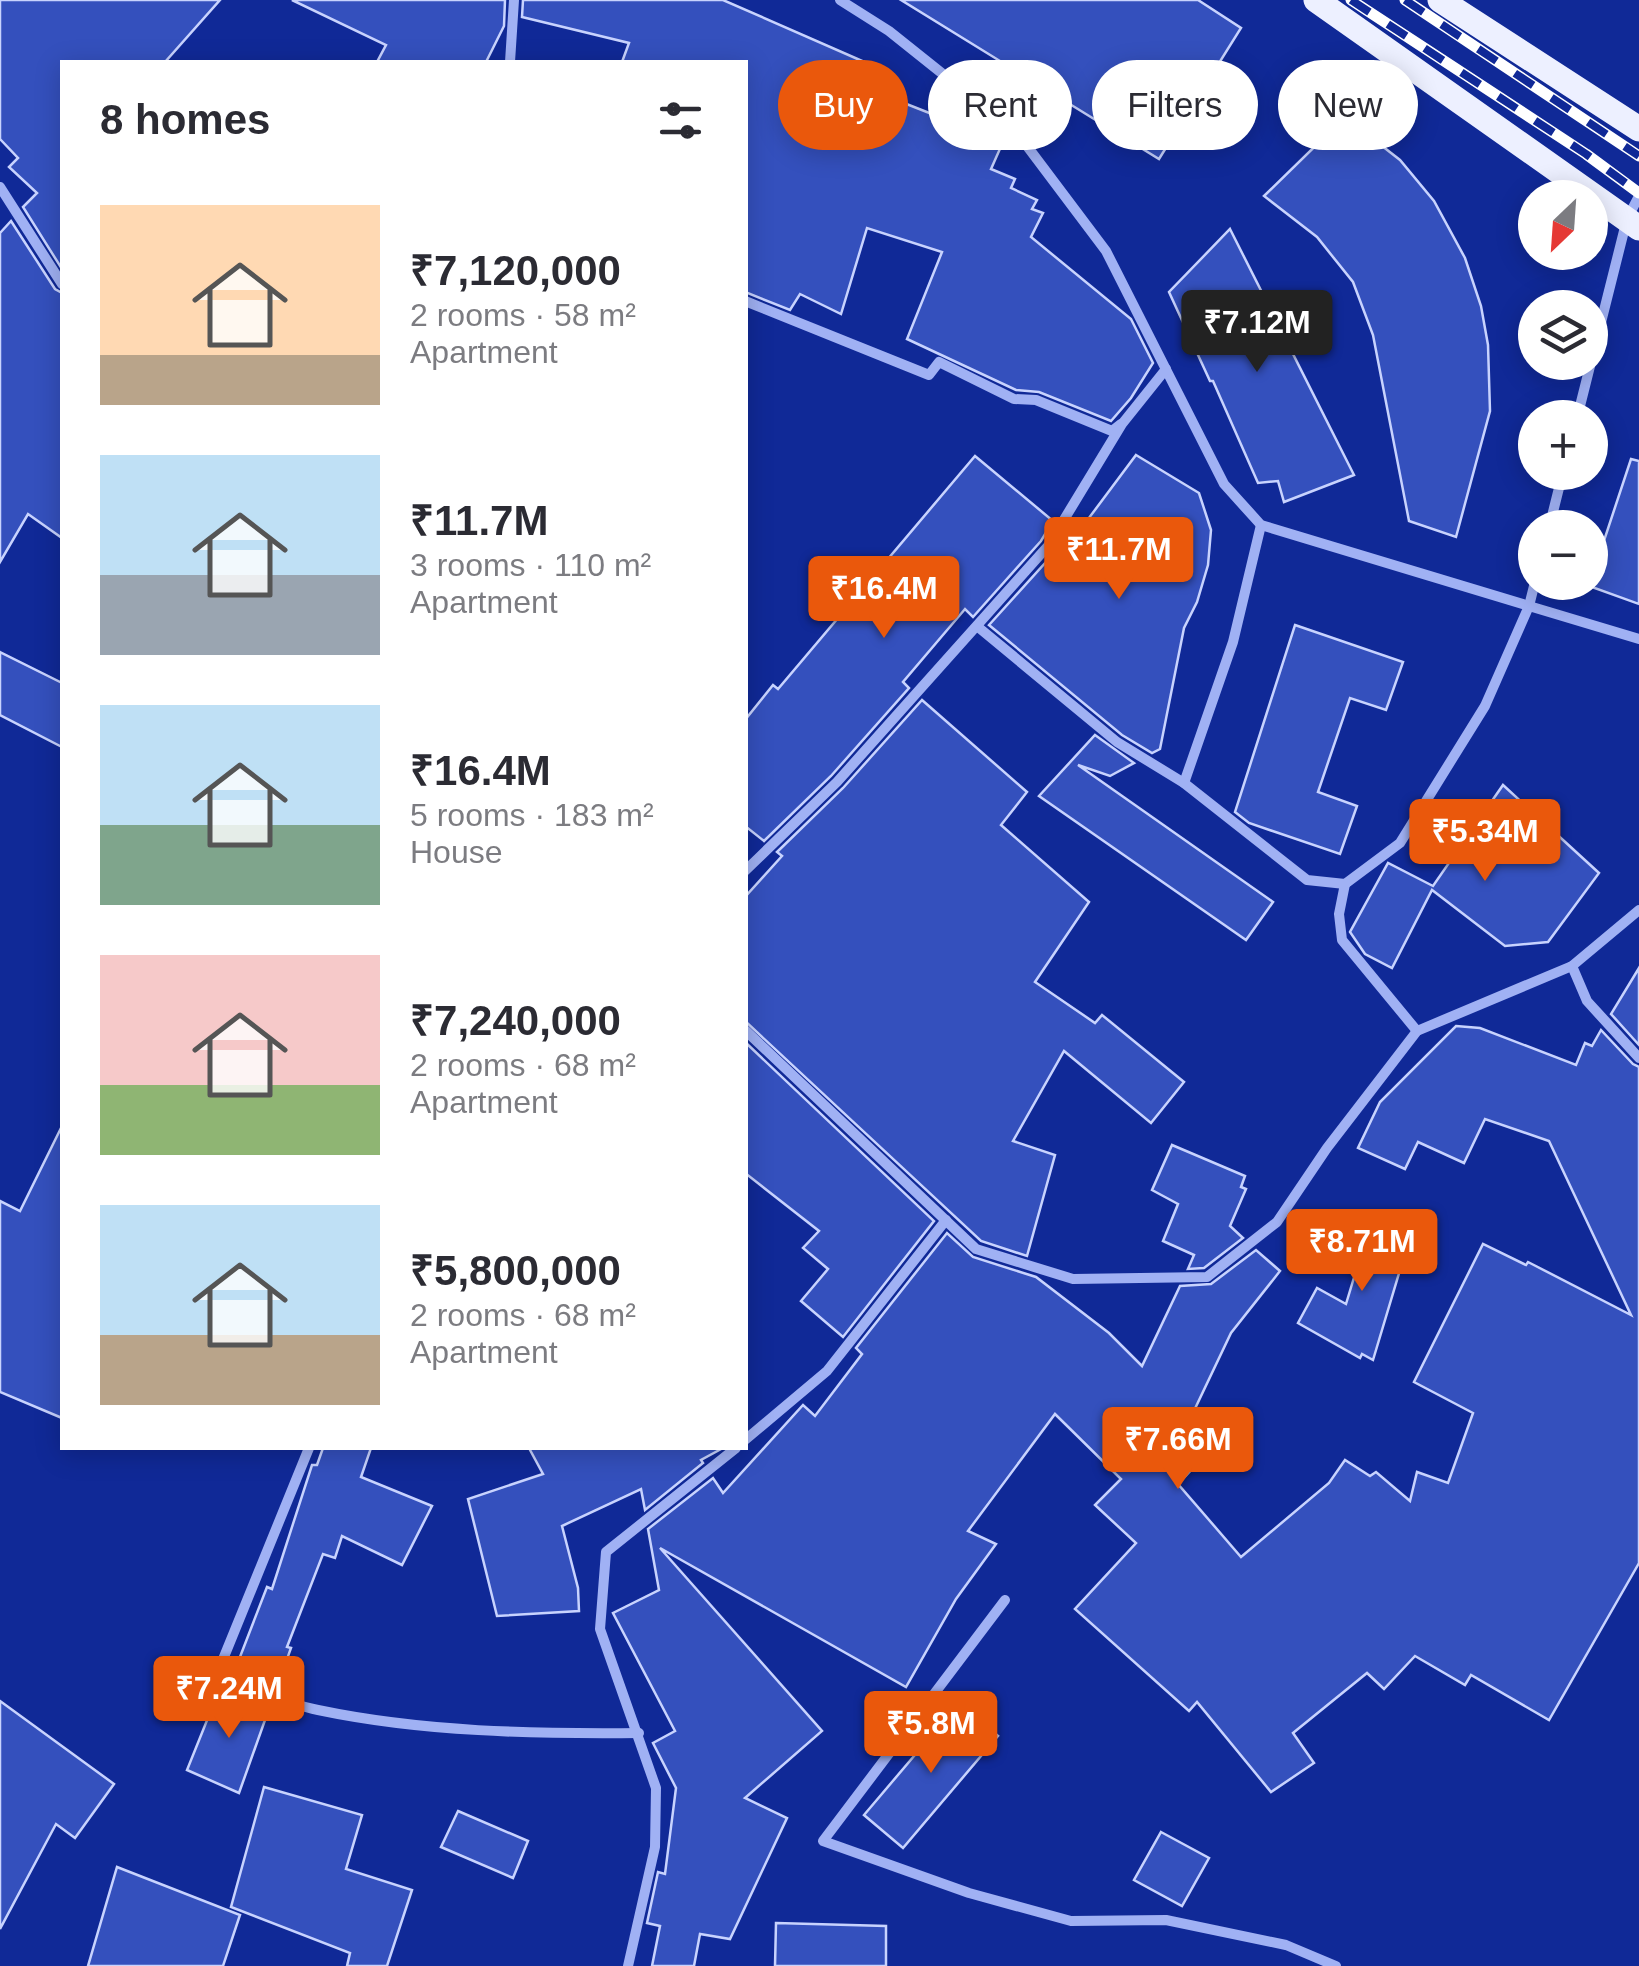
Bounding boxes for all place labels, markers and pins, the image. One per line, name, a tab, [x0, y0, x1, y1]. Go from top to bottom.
pin: ₹7.12M	[1176, 290, 1338, 375]
pin: ₹11.7M	[1038, 517, 1200, 602]
pin: ₹16.4M	[803, 556, 965, 641]
pin: ₹5.34M	[1404, 799, 1566, 884]
pin: ₹8.71M	[1281, 1209, 1443, 1294]
pin: ₹7.66M	[1097, 1407, 1259, 1492]
pin: ₹7.24M	[148, 1656, 310, 1741]
pin: ₹5.8M	[861, 1691, 1001, 1776]

